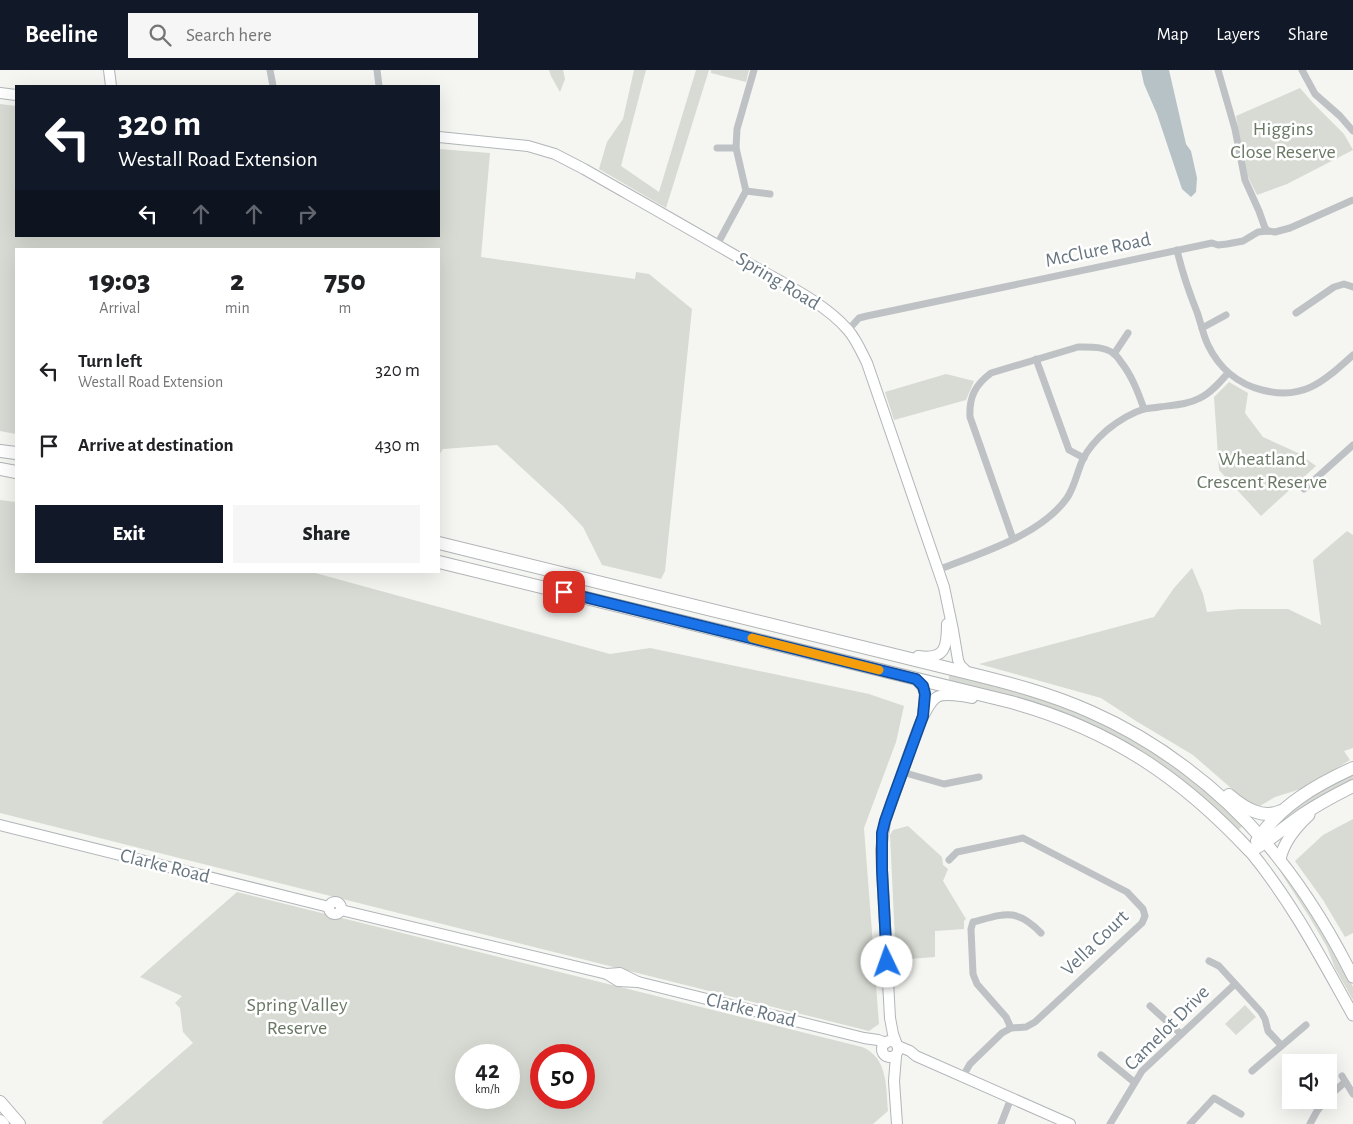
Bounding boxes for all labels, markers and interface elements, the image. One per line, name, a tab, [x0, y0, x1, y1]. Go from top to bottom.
search box	[128, 13, 478, 58]
icon: search	[146, 21, 174, 49]
text: Beeline	[25, 23, 98, 47]
text: Search here	[186, 26, 272, 45]
text: Map	[1157, 26, 1188, 44]
text: Layers	[1216, 26, 1260, 44]
text: Share	[1288, 26, 1328, 44]
icon: left	[35, 105, 100, 170]
text: 320 m	[118, 107, 201, 142]
park label: Higgins Close Reserve	[1230, 119, 1336, 162]
text: Westall Road Extension	[118, 148, 318, 170]
icon: left	[134, 200, 162, 228]
icon: ahead	[187, 200, 215, 228]
icon: ahead	[240, 200, 268, 228]
icon: right	[293, 200, 321, 228]
street label: McClure Road	[1044, 229, 1152, 271]
street label: Spring Road	[733, 248, 823, 314]
text: 19:03	[89, 266, 151, 296]
text: 2	[230, 266, 244, 296]
text: 750	[324, 266, 366, 296]
text: Arrival	[99, 300, 140, 316]
text: min	[225, 300, 250, 316]
text: m	[338, 300, 351, 316]
text: Turn left	[78, 352, 142, 371]
icon: left	[35, 357, 63, 385]
text: 320 m	[375, 361, 420, 380]
text: Westall Road Extension	[78, 374, 223, 390]
icon: arrive	[35, 432, 63, 460]
text: Arrive at destination	[78, 436, 234, 455]
text: 430 m	[375, 436, 420, 455]
park label: Wheatland Crescent Reserve	[1197, 449, 1327, 492]
button: Exit	[35, 505, 223, 563]
button: Share	[233, 505, 420, 563]
pin	[543, 571, 585, 613]
icon: arrive	[550, 578, 578, 606]
street label: Clarke Road	[118, 845, 212, 887]
street label: Vella Court	[1058, 906, 1133, 980]
position arrow	[860, 935, 912, 987]
street label: Camelot Drive	[1121, 982, 1213, 1074]
street label: Clarke Road	[704, 989, 798, 1031]
park label: Spring Valley Reserve	[246, 995, 348, 1038]
speed limit sign: 50	[530, 1044, 595, 1109]
map controls	[1282, 1054, 1337, 1109]
button: sound	[1282, 1054, 1337, 1109]
text: 42	[475, 1058, 500, 1083]
text: km/h	[475, 1083, 500, 1095]

